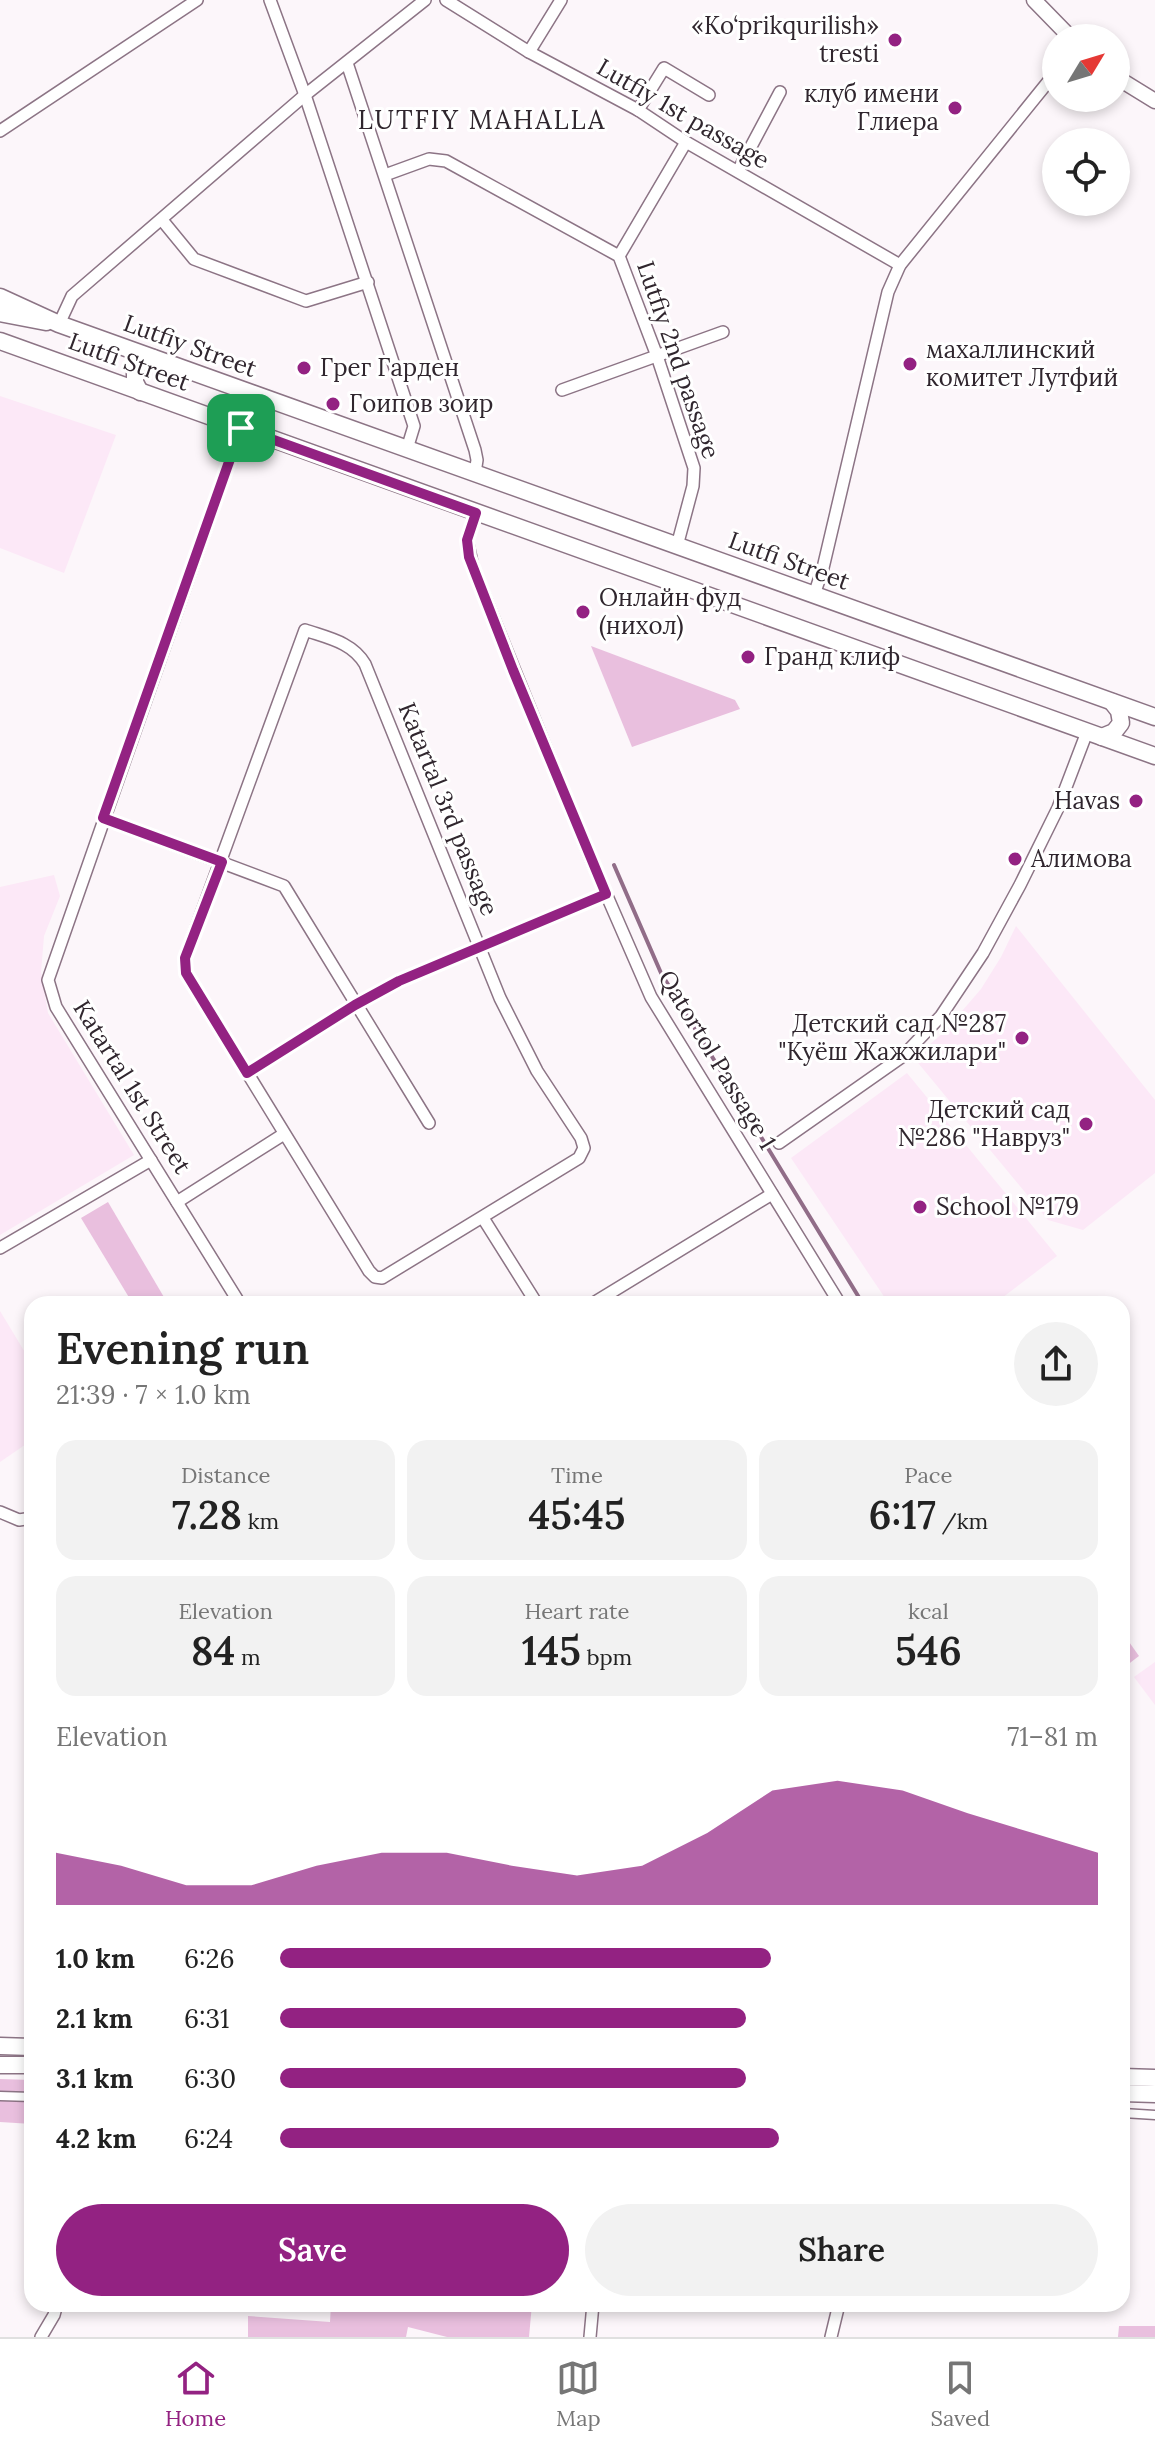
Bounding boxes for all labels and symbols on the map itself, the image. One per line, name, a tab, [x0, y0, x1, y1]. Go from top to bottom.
place label: «Ko‘prikqurilish» tresti	[691, 10, 879, 69]
north arrow	[1042, 24, 1130, 112]
marker: «Ko‘prikqurilish» tresti	[886, 31, 904, 49]
street label: Lutfiy 1st passage	[591, 52, 775, 176]
place label: клуб имени Глиера	[804, 78, 939, 137]
marker: клуб имени Глиера	[946, 99, 964, 117]
district label: LUTFIY MAHALLA	[358, 103, 606, 136]
street label: Lutfiy 2nd passage	[630, 257, 727, 463]
street label: Lutfiy Street	[119, 307, 262, 384]
street label: Lutfi Street	[64, 325, 195, 398]
place label: махаллинский комитет Лутфий	[926, 334, 1118, 393]
place label: Грег Гарден	[320, 352, 459, 383]
marker: махаллинский комитет Лутфий	[901, 355, 919, 373]
marker: Грег Гарден	[295, 359, 313, 377]
place label: Гоипов зоир	[349, 388, 493, 419]
pin	[207, 394, 275, 462]
marker: Гоипов зоир	[324, 395, 342, 413]
street label: Lutfi Street	[724, 524, 855, 597]
place label: Онлайн фуд (нихол)	[599, 582, 741, 641]
marker: Онлайн фуд (нихол)	[574, 603, 592, 621]
place label: Гранд клиф	[764, 641, 900, 672]
marker: Гранд клиф	[739, 648, 757, 666]
street label: Katartal 3rd passage	[392, 698, 505, 920]
place label: Havas	[1054, 785, 1120, 816]
marker: Havas	[1127, 792, 1145, 810]
place label: Алимова	[1030, 843, 1132, 874]
marker: Алимова	[1006, 850, 1024, 868]
street label: Qatortol Passage 1	[652, 964, 783, 1155]
street label: Katartal 1st Street	[67, 994, 199, 1180]
place label: Детский сад №287 "Куёш Жажжилари"	[778, 1008, 1006, 1067]
marker: Детский сад №287 "Куёш Жажжилари"	[1013, 1029, 1031, 1047]
place label: Детский сад №286 "Навруз"	[898, 1094, 1070, 1153]
marker: Детский сад №286 "Навруз"	[1077, 1115, 1095, 1133]
place label: School №179	[936, 1191, 1079, 1222]
marker: School №179	[911, 1198, 929, 1216]

